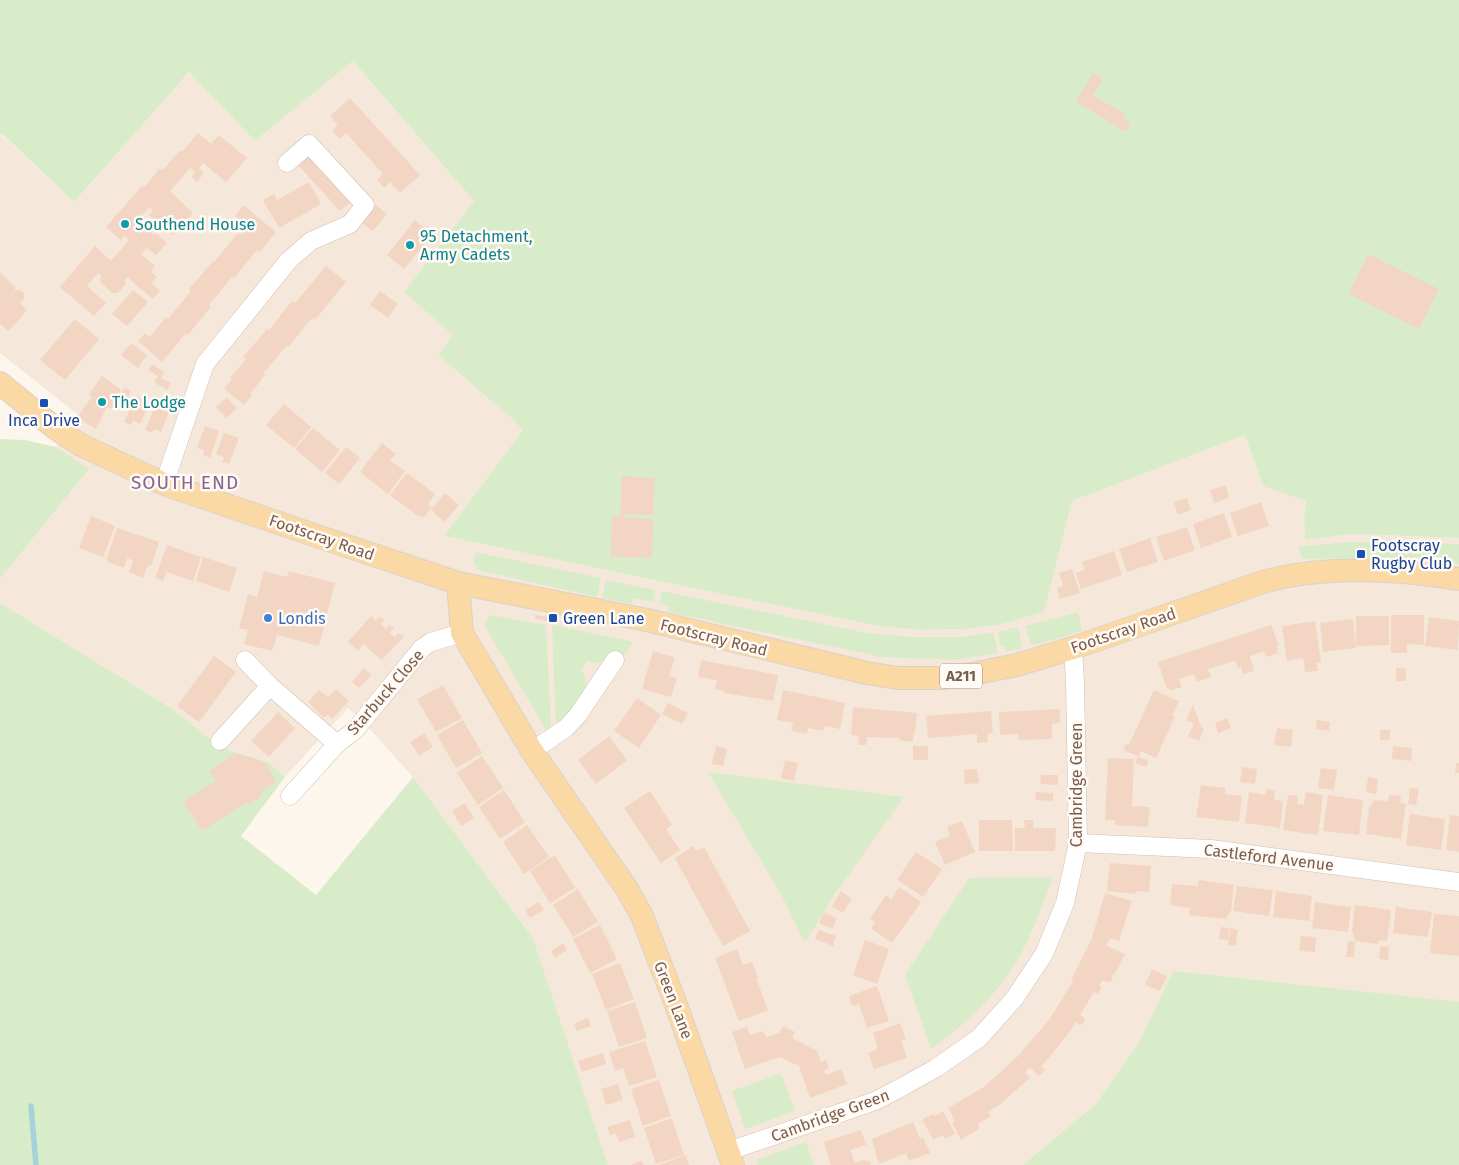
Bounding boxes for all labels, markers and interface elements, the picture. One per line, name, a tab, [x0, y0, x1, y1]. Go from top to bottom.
place label: Southend House	[135, 215, 255, 234]
marker: Southend House	[119, 218, 131, 230]
place label: 95 Detachment, Army Cadets	[420, 227, 533, 264]
marker: 95 Detachment, Army Cadets	[404, 239, 416, 251]
place label: The Lodge	[112, 393, 186, 412]
marker: The Lodge	[96, 396, 108, 408]
marker: Inca Drive	[38, 397, 50, 409]
place label: Inca Drive	[8, 411, 80, 430]
district label: SOUTH END	[131, 471, 239, 494]
street label: Footscray Road	[267, 511, 377, 564]
place label: Footscray Rugby Club	[1371, 536, 1452, 573]
marker: Footscray Rugby Club	[1355, 548, 1367, 560]
street label: Footscray Road	[1068, 604, 1178, 657]
place label: Londis	[278, 609, 326, 628]
place label: Green Lane	[563, 609, 644, 628]
marker: Londis	[262, 612, 274, 624]
marker: Green Lane	[547, 612, 559, 624]
street label: Footscray Road	[658, 615, 770, 660]
street label: Starbuck Close	[343, 646, 428, 739]
road number: A211	[940, 664, 982, 688]
street label: Cambridge Green	[1067, 723, 1086, 847]
street label: Castleford Avenue	[1203, 840, 1335, 875]
street label: Green Lane	[650, 959, 697, 1042]
street label: Cambridge Green	[768, 1085, 892, 1146]

